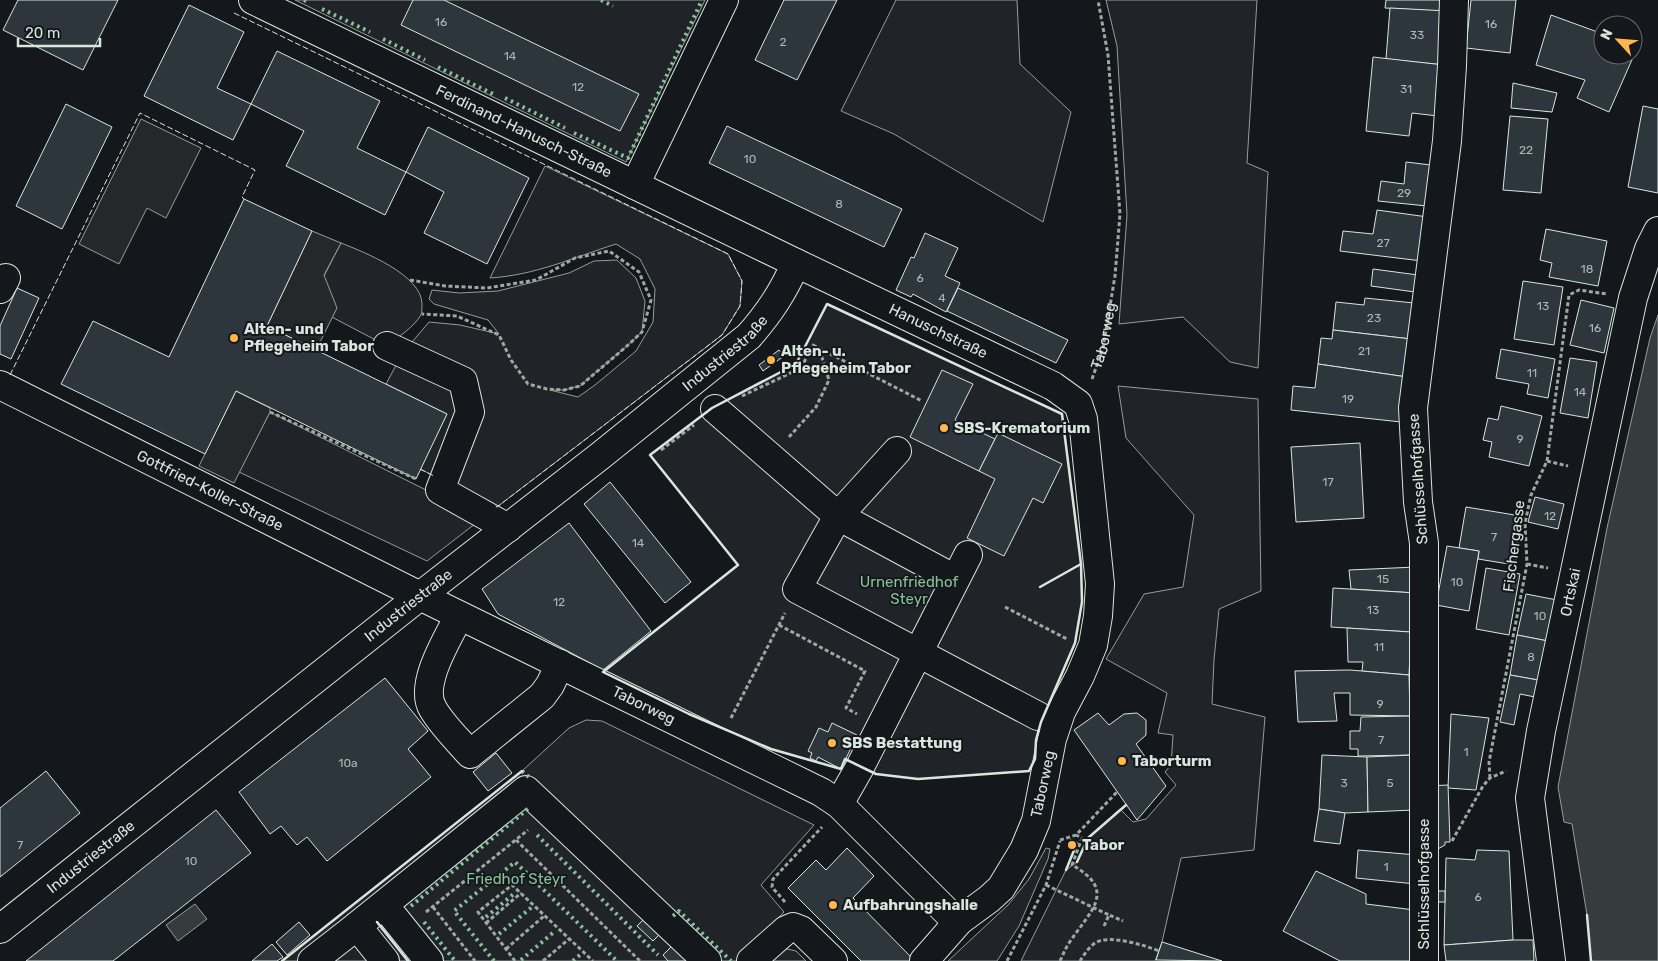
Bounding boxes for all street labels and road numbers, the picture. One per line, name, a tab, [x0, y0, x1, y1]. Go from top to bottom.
street label: Ferdinand-Hanusch-Straße	[433, 81, 615, 181]
street label: Hanuschstraße	[886, 300, 990, 362]
street label: Taborweg	[1087, 301, 1119, 372]
street label: Industriestraße	[679, 312, 772, 395]
street label: Schlüsselhofgasse	[1404, 413, 1432, 545]
street label: Gottfried-Koller-Straße	[134, 446, 286, 535]
street label: Fischergasse	[1499, 499, 1529, 593]
street label: Industriestraße	[361, 565, 456, 646]
street label: Ortskai	[1557, 567, 1584, 618]
street label: Taborweg	[609, 682, 678, 728]
street label: Taborweg	[1027, 749, 1059, 819]
street label: Industriestraße	[43, 817, 138, 897]
street label: Schlüsselhofgasse	[1415, 819, 1433, 950]

